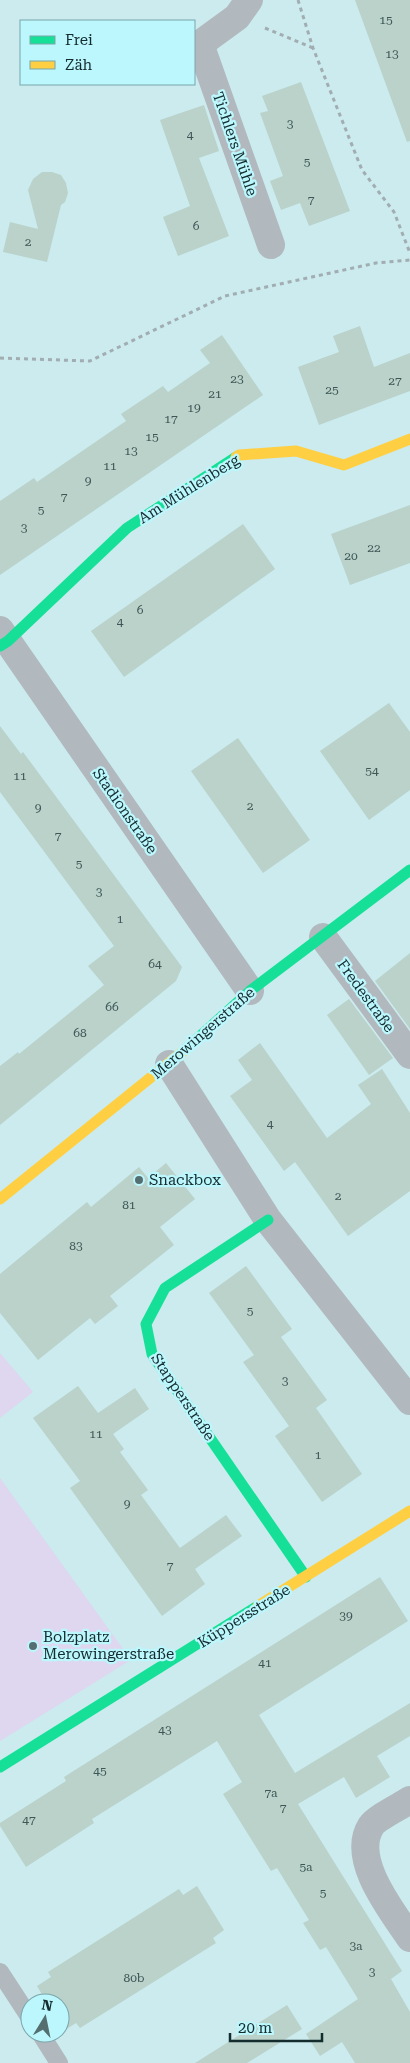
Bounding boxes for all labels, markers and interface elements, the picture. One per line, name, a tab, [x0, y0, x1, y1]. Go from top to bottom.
house number: 15	[379, 13, 393, 27]
legend	[20, 20, 195, 85]
text: Frei	[65, 31, 93, 49]
house number: 13	[385, 47, 399, 61]
text: Zäh	[65, 56, 93, 74]
street label: Tichlers Mühle	[209, 90, 261, 198]
house number: 3	[287, 117, 294, 131]
house number: 4	[187, 128, 194, 142]
house number: 5	[304, 155, 311, 169]
house number: 7	[308, 193, 315, 207]
house number: 6	[193, 219, 200, 233]
house number: 2	[25, 235, 32, 249]
house number: 23	[230, 372, 244, 386]
house number: 27	[388, 374, 402, 388]
house number: 25	[325, 383, 339, 397]
house number: 21	[208, 387, 222, 401]
house number: 19	[187, 401, 201, 415]
house number: 17	[164, 412, 178, 426]
house number: 15	[145, 430, 159, 444]
house number: 13	[124, 444, 138, 458]
street label: Am Mühlenberg	[135, 450, 243, 527]
house number: 11	[103, 459, 117, 473]
house number: 9	[85, 474, 92, 488]
house number: 7	[61, 490, 68, 504]
house number: 5	[38, 503, 45, 517]
house number: 3	[21, 521, 28, 535]
house number: 22	[367, 541, 381, 555]
house number: 20	[344, 549, 358, 563]
house number: 6	[137, 603, 144, 617]
house number: 4	[117, 615, 124, 629]
house number: 54	[365, 764, 379, 778]
street label: Stadionstraße	[89, 765, 161, 857]
house number: 11	[13, 769, 27, 783]
house number: 2	[247, 799, 254, 813]
house number: 9	[35, 801, 42, 815]
house number: 7	[55, 829, 62, 843]
house number: 5	[76, 857, 83, 871]
house number: 3	[96, 885, 103, 899]
house number: 1	[117, 912, 124, 926]
street label: Fredestraße	[334, 956, 398, 1036]
house number: 64	[148, 957, 162, 971]
street label: Merowingerstraße	[148, 983, 258, 1083]
house number: 66	[105, 1000, 119, 1014]
house number: 68	[73, 1026, 87, 1040]
house number: 4	[267, 1117, 274, 1131]
place label: Snackbox	[149, 1171, 221, 1189]
marker: Snackbox	[133, 1174, 145, 1186]
house number: 2	[335, 1189, 342, 1203]
house number: 81	[122, 1198, 136, 1212]
house number: 83	[69, 1239, 83, 1253]
house number: 5	[247, 1304, 254, 1318]
street label: Stapperstraße	[147, 1350, 219, 1444]
house number: 3	[282, 1374, 289, 1388]
house number: 11	[89, 1427, 103, 1441]
house number: 1	[315, 1448, 322, 1462]
house number: 9	[124, 1497, 131, 1511]
house number: 7	[167, 1559, 174, 1573]
street label: Küppersstraße	[195, 1580, 293, 1652]
house number: 39	[339, 1609, 353, 1623]
place label: Bolzplatz Merowingerstraße	[43, 1628, 174, 1663]
marker: Bolzplatz Merowingerstraße	[27, 1640, 39, 1652]
house number: 41	[258, 1656, 272, 1670]
house number: 43	[158, 1723, 172, 1737]
house number: 45	[93, 1764, 107, 1778]
house number: 7a	[264, 1786, 278, 1800]
house number: 7	[280, 1801, 287, 1815]
house number: 47	[22, 1813, 36, 1827]
house number: 5a	[299, 1860, 313, 1874]
house number: 5	[320, 1886, 327, 1900]
house number: 3a	[349, 1939, 363, 1953]
house number: 3	[369, 1965, 376, 1979]
house number: 80b	[123, 1971, 145, 1985]
north arrow	[20, 1993, 70, 2043]
text: N	[41, 1996, 54, 2014]
scale bar	[230, 2010, 322, 2042]
text: 20 m	[238, 2019, 273, 2037]

